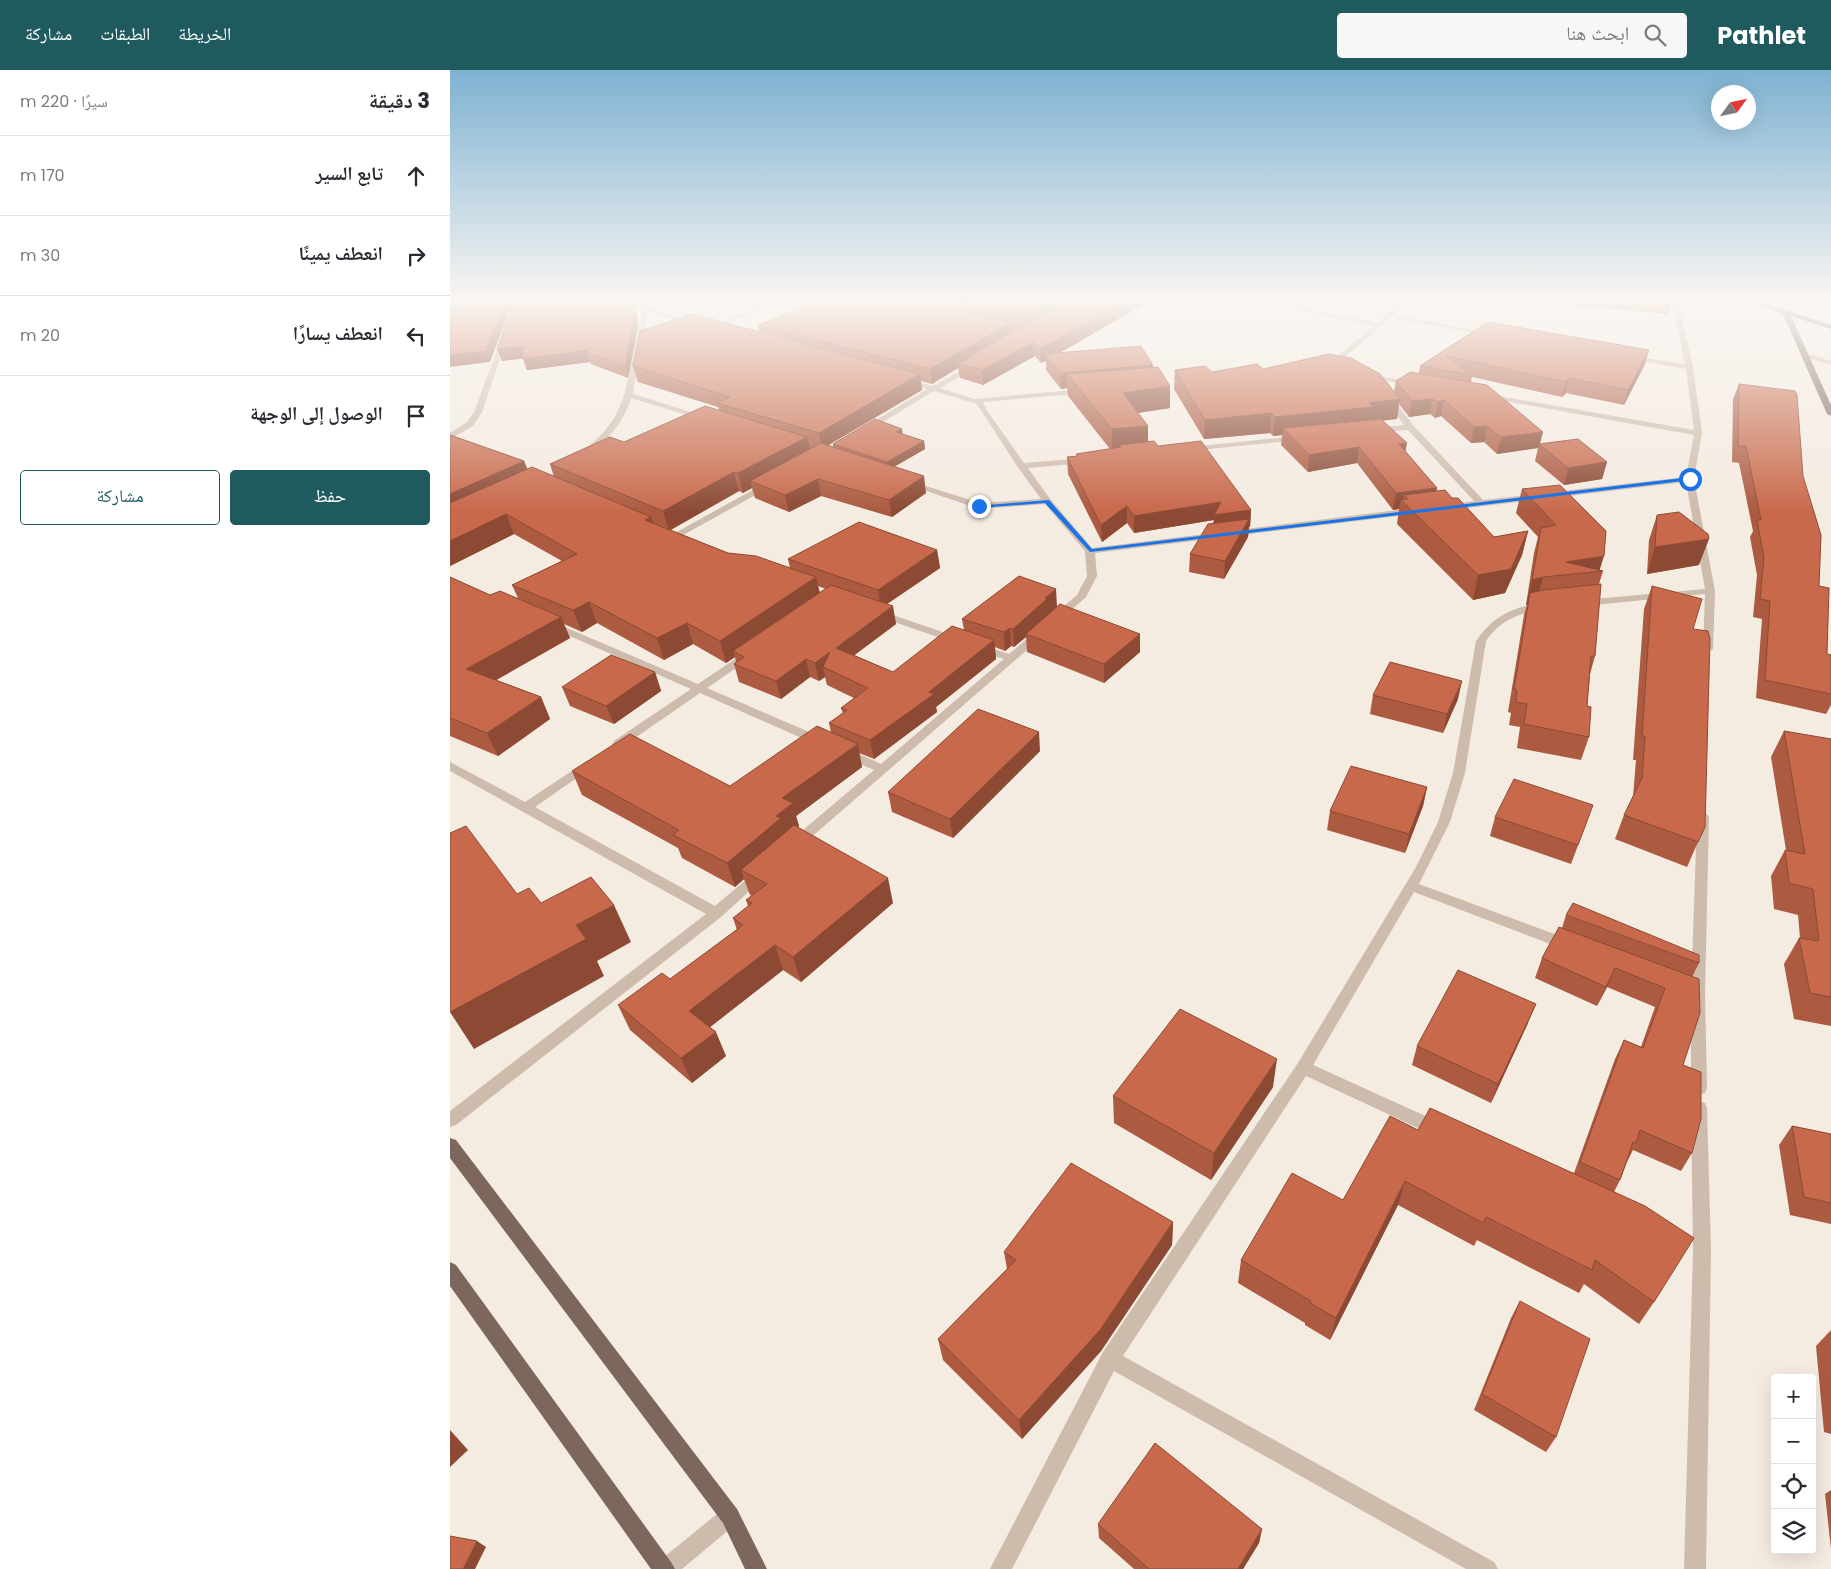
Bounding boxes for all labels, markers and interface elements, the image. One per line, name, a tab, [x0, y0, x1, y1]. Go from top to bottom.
search box	[1337, 13, 1687, 58]
text: Pathlet	[1717, 19, 1806, 52]
text: ابحث هنا	[1566, 20, 1629, 47]
text: مشاركة	[25, 21, 72, 46]
text: الطبقات	[100, 21, 150, 46]
text: الخريطة	[178, 21, 231, 46]
icon: search	[1641, 21, 1669, 49]
north arrow	[1711, 85, 1756, 130]
text: 3 دقيقة	[369, 86, 430, 115]
text: سيرًا · 220 m	[20, 90, 108, 113]
text: تابع السير	[316, 160, 383, 187]
icon: ahead	[402, 162, 430, 190]
text: 170 m	[20, 164, 65, 187]
text: انعطف يمينًا	[298, 240, 383, 267]
icon: right	[402, 242, 430, 270]
text: 30 m	[20, 244, 60, 267]
text: انعطف يسارًا	[293, 320, 383, 347]
icon: left	[402, 322, 430, 350]
text: 20 m	[20, 324, 60, 347]
text: الوصول إلى الوجهة	[250, 400, 383, 427]
icon: arrive	[402, 402, 430, 430]
route start	[1679, 468, 1702, 491]
button: مشاركة	[20, 470, 220, 525]
button: حفظ	[230, 470, 430, 525]
route end	[968, 495, 991, 518]
map controls	[1771, 1374, 1816, 1554]
button: +	[1771, 1374, 1816, 1419]
button: −	[1771, 1419, 1816, 1464]
button: locate	[1771, 1464, 1816, 1509]
button: layers	[1771, 1509, 1816, 1554]

